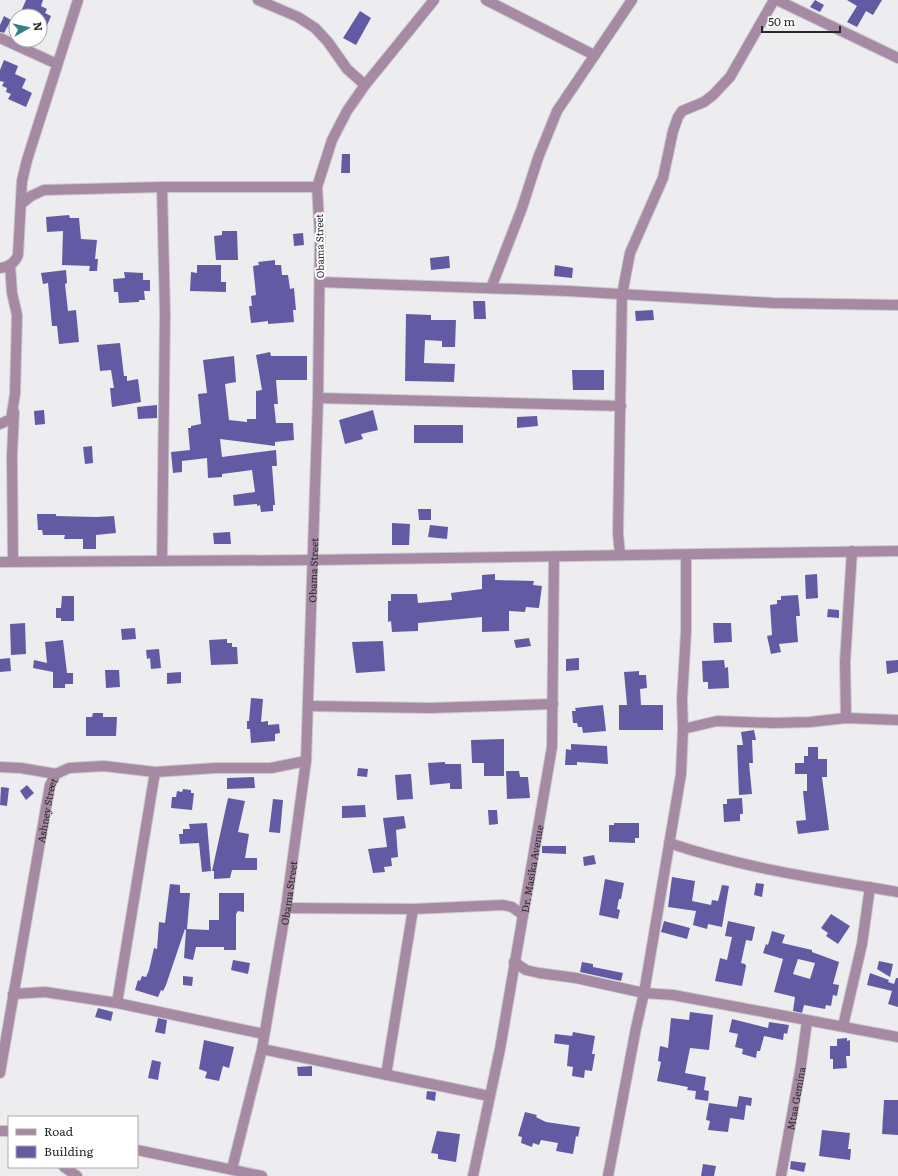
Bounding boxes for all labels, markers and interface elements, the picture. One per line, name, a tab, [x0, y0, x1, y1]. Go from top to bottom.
north arrow	[8, 8, 48, 48]
scale bar	[762, 8, 840, 34]
text: 50 m	[768, 12, 795, 30]
text: N	[30, 21, 47, 32]
street label: Obama Street	[311, 214, 327, 278]
street label: Obama Street	[304, 538, 321, 603]
street label: Ashney Street	[32, 774, 60, 844]
street label: Dr. Masika Avenue	[516, 823, 546, 914]
street label: Obama Street	[276, 860, 300, 926]
street label: Mtaa Gemina	[782, 1065, 808, 1131]
legend	[8, 1116, 138, 1168]
text: Road	[44, 1122, 74, 1140]
text: Building	[44, 1142, 94, 1160]

